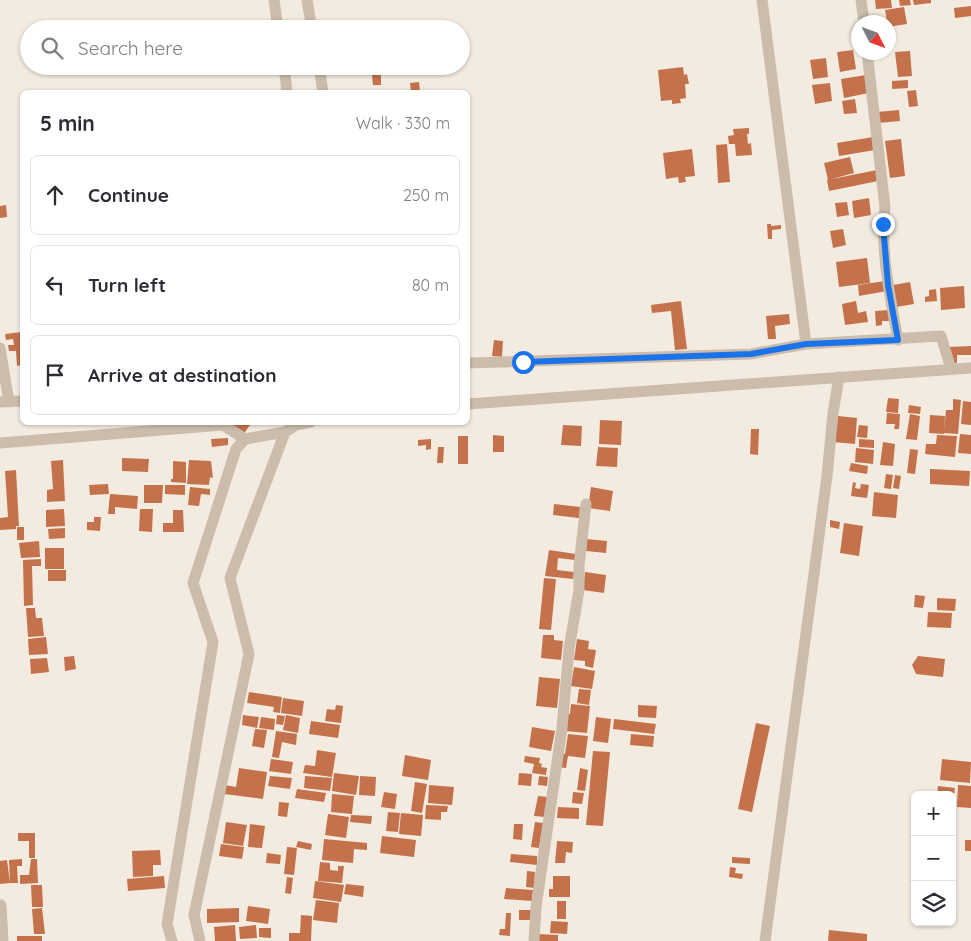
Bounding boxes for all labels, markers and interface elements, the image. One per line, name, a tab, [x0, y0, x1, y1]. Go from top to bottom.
north arrow	[851, 15, 896, 60]
search box	[20, 20, 470, 75]
icon: search	[38, 34, 66, 62]
text: Search here	[78, 36, 183, 60]
text: 5 min	[40, 110, 95, 136]
text: Walk · 330 m	[356, 113, 450, 133]
icon: ahead	[41, 181, 69, 209]
text: Continue	[88, 183, 169, 207]
text: 250 m	[403, 185, 449, 205]
route end	[872, 213, 895, 236]
icon: left	[41, 271, 69, 299]
text: Turn left	[88, 273, 166, 297]
text: 80 m	[412, 275, 449, 295]
route start	[512, 351, 535, 374]
icon: arrive	[41, 361, 69, 389]
text: Arrive at destination	[88, 363, 277, 387]
map controls	[911, 791, 956, 926]
button: +	[911, 791, 956, 836]
button: −	[911, 836, 956, 881]
button: layers	[911, 881, 956, 926]

